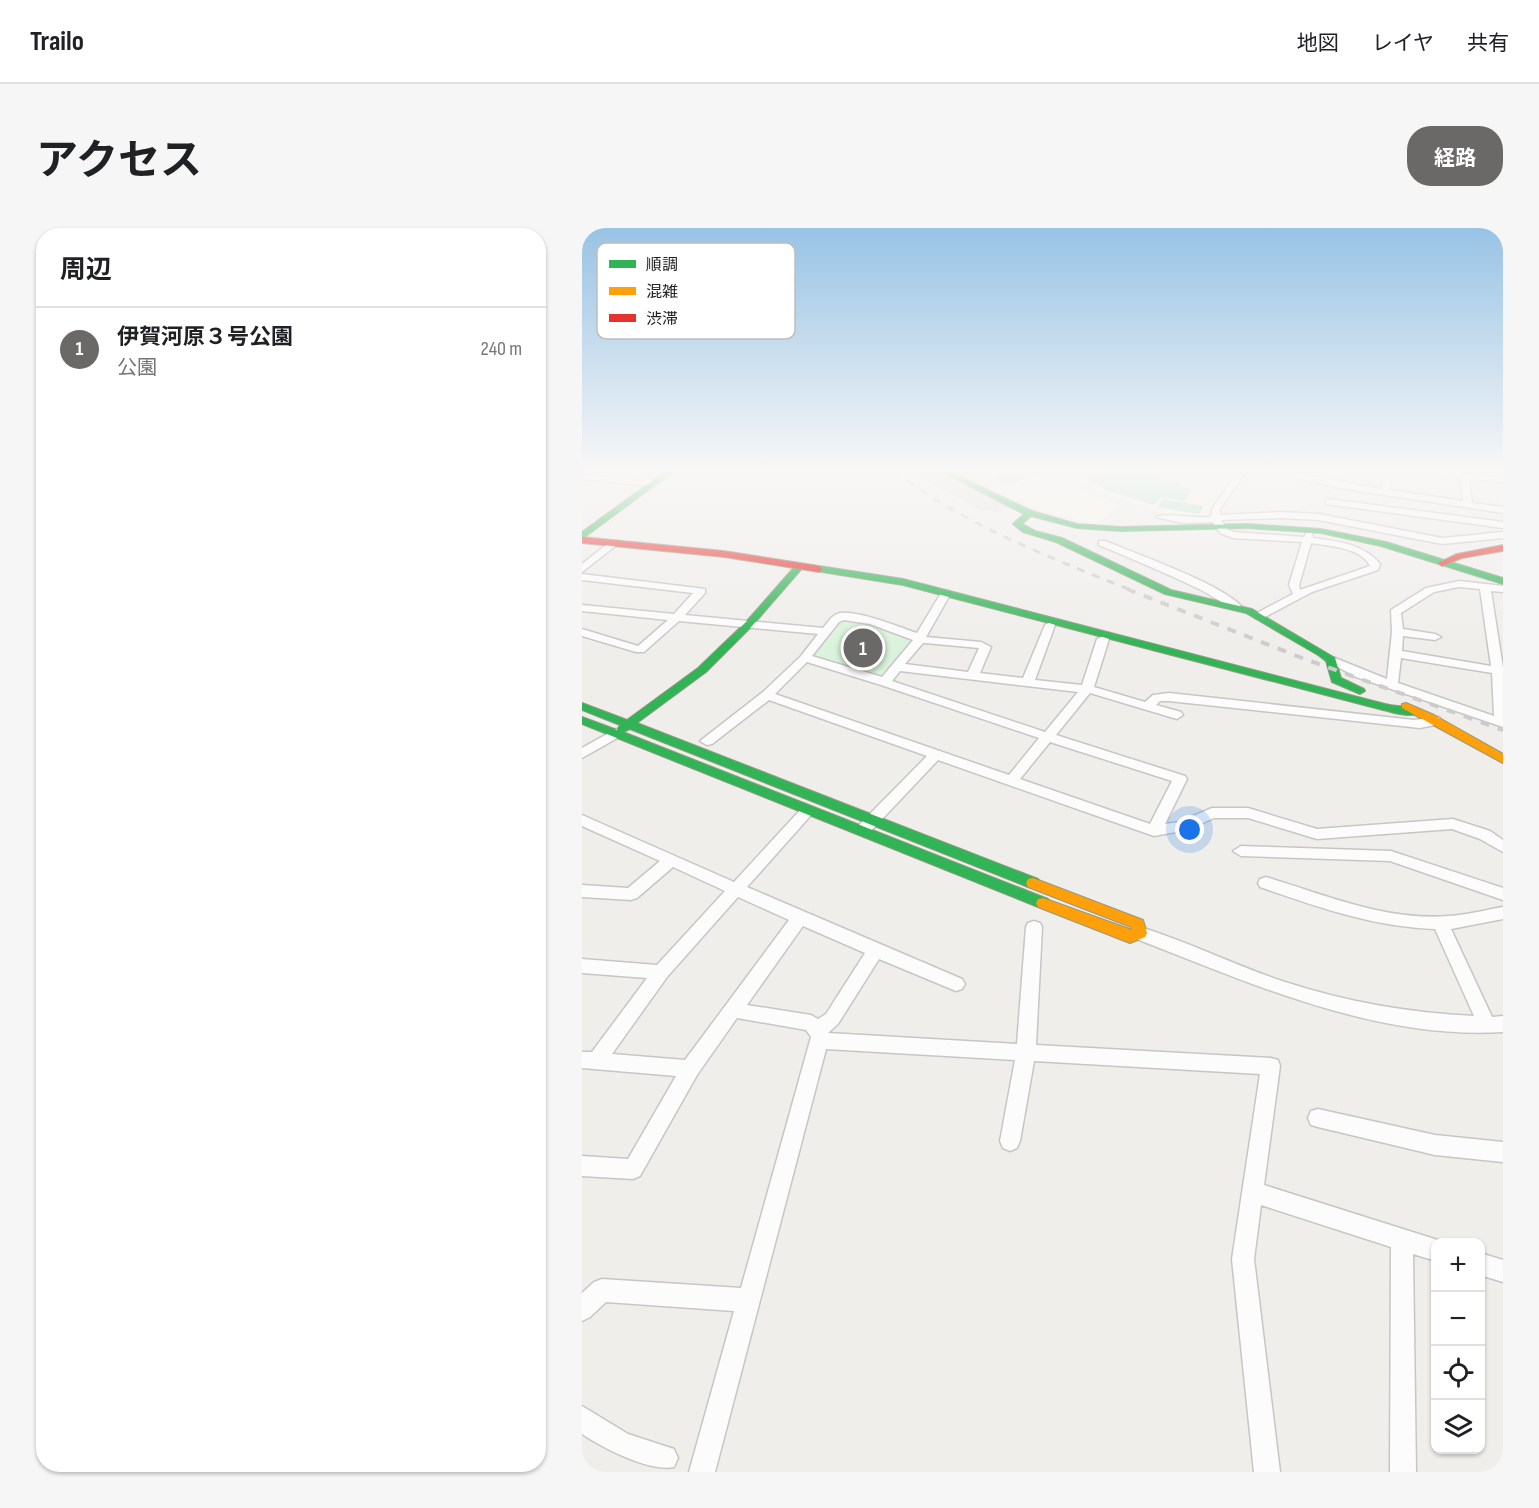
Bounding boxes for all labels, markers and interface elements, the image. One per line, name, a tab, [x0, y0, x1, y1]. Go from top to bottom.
text: Trailo	[30, 25, 84, 58]
text: 地図	[1297, 31, 1339, 56]
text: レイヤ	[1372, 31, 1434, 56]
text: 共有	[1467, 31, 1509, 56]
button: 経路	[1407, 126, 1503, 186]
text: アクセス	[36, 136, 202, 187]
legend	[597, 243, 795, 339]
text: 周辺	[60, 255, 112, 286]
text: 順調	[646, 256, 678, 275]
text: 混雑	[646, 283, 678, 302]
text: 渋滞	[646, 310, 678, 329]
text: 伊賀河原３号公園	[117, 324, 293, 351]
text: 1	[76, 337, 83, 361]
text: 240 m	[481, 337, 522, 361]
text: 公園	[117, 356, 157, 380]
pin: 1	[844, 626, 882, 670]
your location	[1175, 815, 1204, 844]
map controls	[1431, 1238, 1485, 1454]
button: +	[1431, 1238, 1485, 1292]
button: −	[1431, 1292, 1485, 1346]
button: locate	[1431, 1346, 1485, 1400]
button: layers	[1431, 1400, 1485, 1454]

